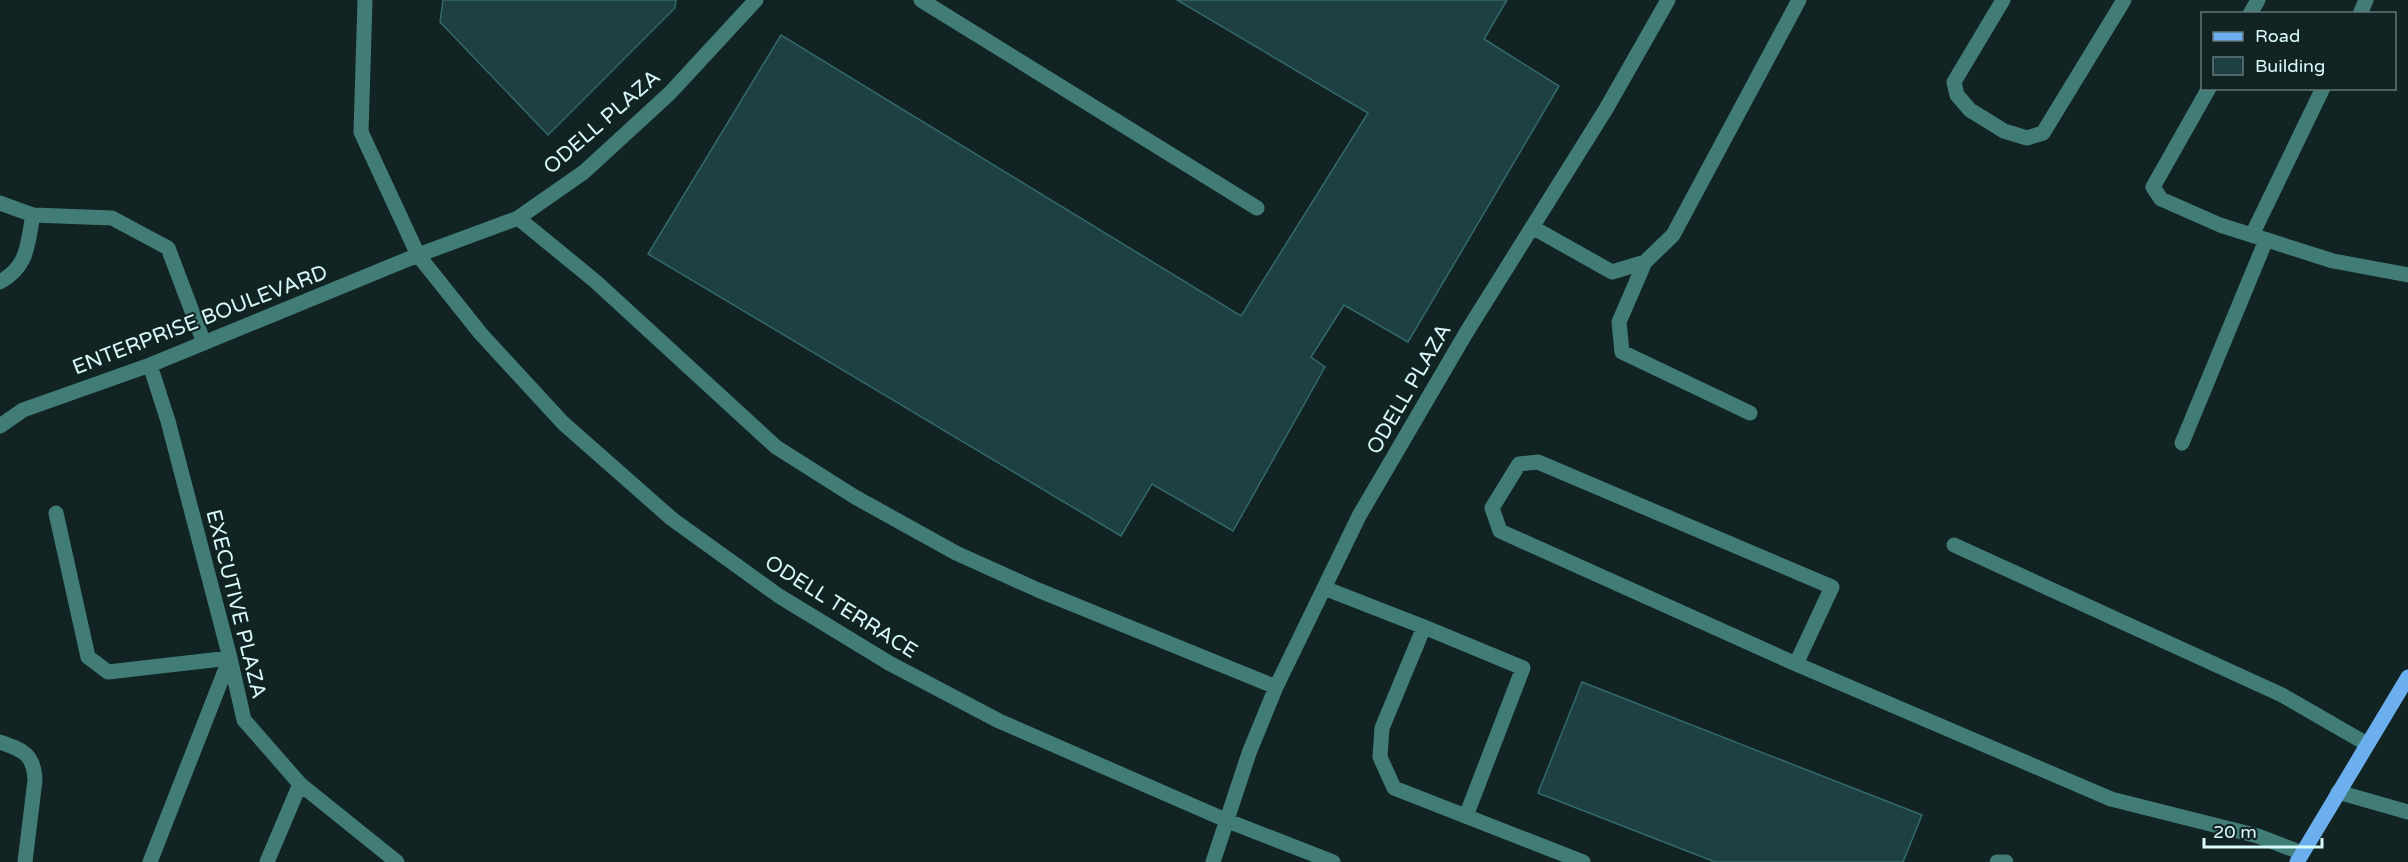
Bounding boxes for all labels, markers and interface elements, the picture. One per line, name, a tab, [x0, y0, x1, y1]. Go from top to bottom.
legend	[2201, 12, 2396, 90]
text: Road	[2255, 25, 2300, 47]
text: Building	[2255, 55, 2325, 77]
street label: ODELL PLAZA	[539, 65, 665, 179]
street label: ENTERPRISE BOULEVARD	[69, 260, 331, 380]
street label: ODELL PLAZA	[1362, 319, 1456, 459]
street label: EXECUTIVE PLAZA	[200, 507, 272, 701]
street label: ODELL TERRACE	[760, 550, 922, 664]
scale bar	[2204, 811, 2322, 849]
text: 20 m	[2213, 821, 2257, 843]

